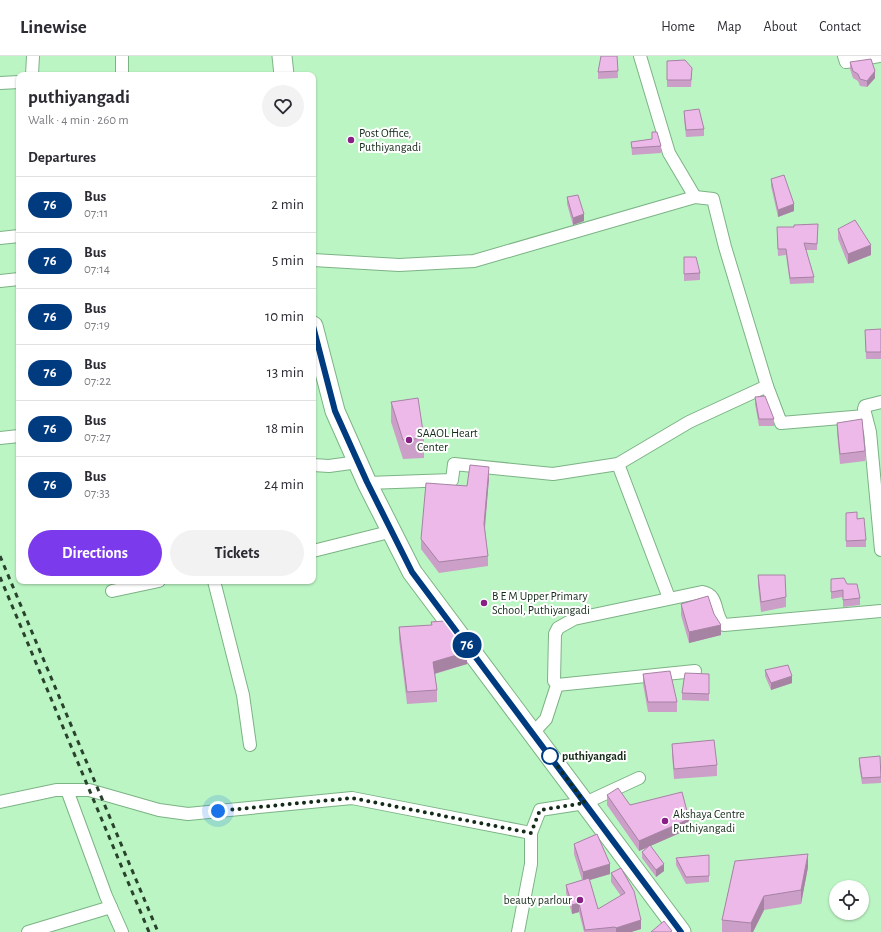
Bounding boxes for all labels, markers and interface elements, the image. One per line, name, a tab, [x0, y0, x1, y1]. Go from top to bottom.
text: Linewise	[20, 18, 87, 37]
text: Home	[661, 20, 695, 34]
text: Map	[717, 20, 741, 34]
text: About	[763, 20, 797, 34]
text: Contact	[819, 20, 861, 34]
button: heart	[262, 85, 304, 127]
text: puthiyangadi	[28, 88, 130, 107]
text: Walk · 4 min · 260 m	[28, 114, 129, 127]
place label: Post Office, Puthiyangadi	[359, 127, 421, 154]
marker: Post Office, Puthiyangadi	[346, 135, 356, 145]
text: Departures	[28, 150, 96, 165]
text: Bus	[84, 189, 106, 204]
text: 2 min	[271, 197, 304, 212]
text: 76	[44, 198, 56, 212]
text: 07:11	[84, 207, 108, 220]
text: Bus	[84, 245, 106, 260]
text: 5 min	[272, 253, 304, 268]
text: 76	[44, 254, 56, 268]
text: 07:14	[84, 263, 110, 276]
text: Bus	[84, 301, 106, 316]
text: 10 min	[265, 309, 304, 324]
text: 76	[44, 310, 56, 324]
text: 07:19	[84, 319, 110, 332]
text: Bus	[84, 357, 106, 372]
text: 13 min	[267, 365, 304, 380]
text: 76	[44, 366, 56, 380]
text: 07:22	[84, 375, 111, 388]
text: Bus	[84, 413, 106, 428]
text: 18 min	[266, 421, 304, 436]
text: 76	[44, 422, 56, 436]
place label: SAAOL Heart Center	[417, 427, 478, 453]
text: 07:27	[84, 431, 111, 444]
marker: SAAOL Heart Center	[404, 435, 414, 445]
text: Bus	[84, 469, 106, 484]
text: 24 min	[264, 477, 304, 492]
text: 76	[44, 478, 56, 492]
text: 07:33	[84, 487, 110, 500]
button: Directions	[28, 530, 162, 576]
button: Tickets	[170, 530, 304, 576]
place label: B E M Upper Primary School, Puthiyangadi	[492, 590, 590, 617]
marker: B E M Upper Primary School, Puthiyangadi	[479, 598, 489, 608]
line badge: 76	[449, 632, 485, 658]
text: 76	[461, 638, 473, 652]
marker: puthiyangadi	[541, 747, 559, 765]
place label: puthiyangadi	[562, 750, 626, 763]
your location	[208, 801, 228, 821]
place label: Akshaya Centre Puthiyangadi	[673, 808, 745, 835]
marker: Akshaya Centre Puthiyangadi	[660, 816, 670, 826]
map controls	[829, 880, 869, 920]
button: locate	[829, 880, 869, 920]
place label: beauty parlour	[504, 894, 572, 907]
marker: beauty parlour	[575, 895, 585, 905]

